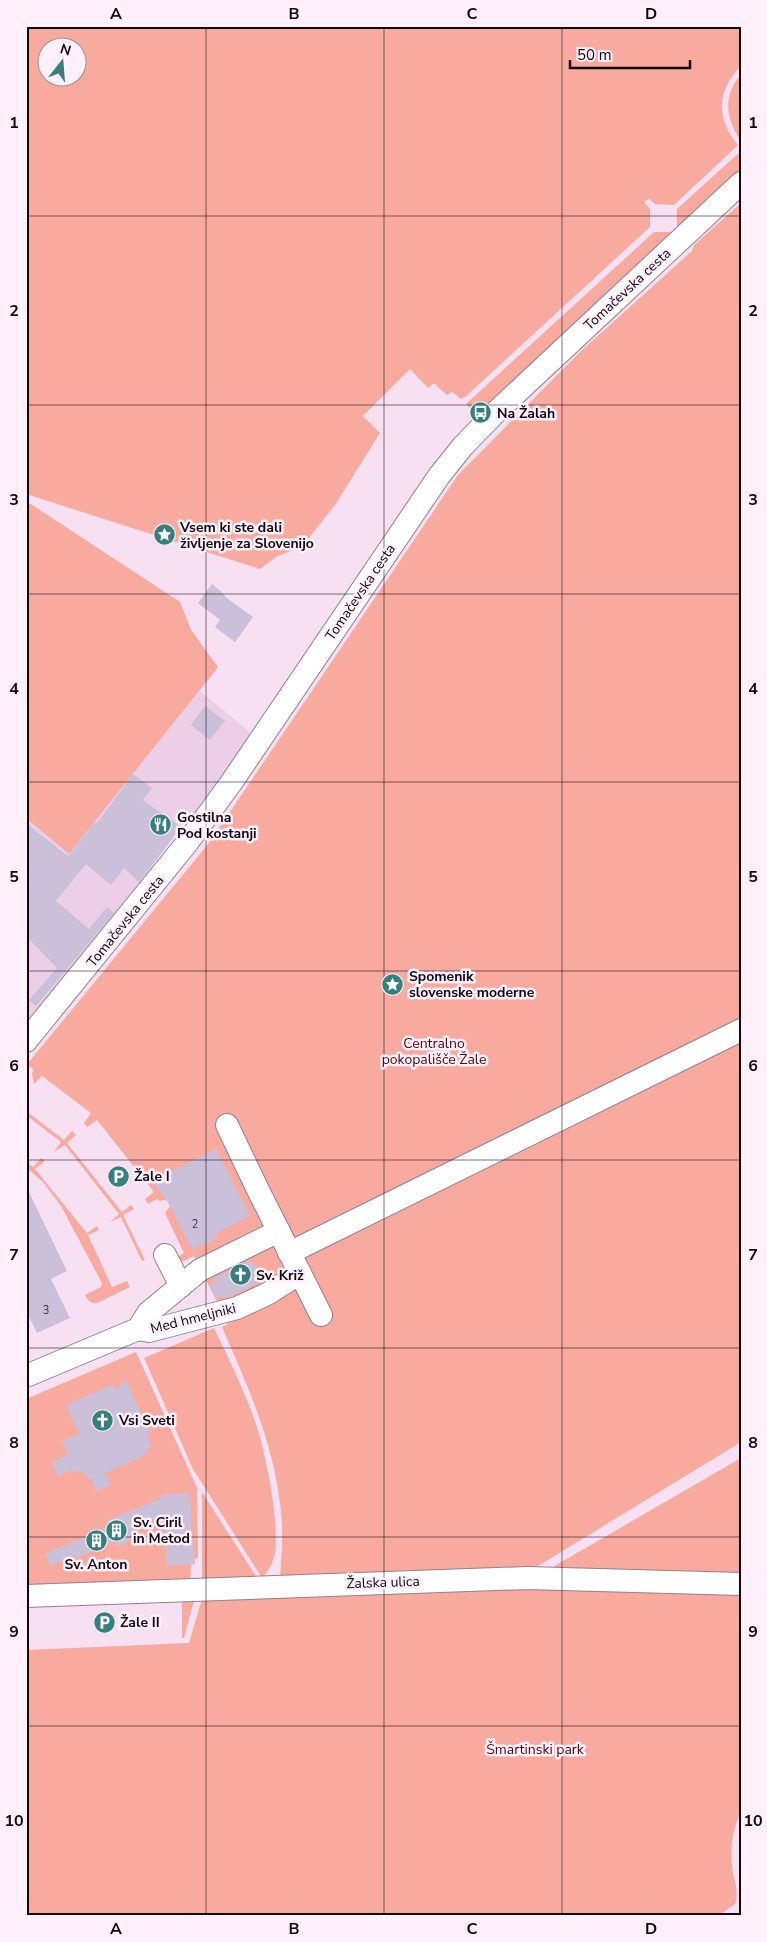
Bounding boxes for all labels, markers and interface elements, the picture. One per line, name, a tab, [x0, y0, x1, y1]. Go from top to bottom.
text: A	[110, 3, 122, 25]
text: B	[288, 3, 300, 25]
text: C	[467, 3, 478, 25]
text: D	[645, 3, 657, 25]
north arrow	[38, 38, 88, 88]
scale bar	[570, 38, 690, 70]
text: N	[58, 39, 73, 61]
text: 50 m	[577, 45, 612, 65]
text: 1	[9, 112, 19, 134]
text: 1	[748, 112, 758, 134]
street label: Tomačevska cesta	[580, 244, 675, 335]
text: 2	[9, 300, 19, 322]
text: 2	[748, 300, 758, 322]
bus stop icon: Na Žalah	[469, 401, 493, 425]
place label: Na Žalah	[497, 404, 555, 423]
text: 3	[9, 489, 19, 511]
text: 3	[748, 489, 758, 511]
place label: Vsem ki ste dali življenje za Slovenijo	[179, 518, 314, 553]
place icon: Vsem ki ste dali življenje za Slovenijo	[152, 523, 176, 547]
street label: Tomačevska cesta	[321, 540, 400, 644]
text: 4	[9, 678, 19, 700]
text: 4	[748, 678, 758, 700]
place label: Gostilna Pod kostanji	[177, 808, 257, 843]
restaurant icon: Gostilna Pod kostanji	[149, 813, 173, 837]
text: 5	[9, 866, 19, 888]
text: 5	[748, 866, 758, 888]
street label: Tomačevska cesta	[83, 872, 168, 971]
place label: Spomenik slovenske moderne	[409, 967, 535, 1002]
place icon: Spomenik slovenske moderne	[381, 972, 405, 996]
park label: Centralno pokopališče Žale	[382, 1034, 486, 1069]
text: 6	[9, 1055, 19, 1077]
text: 6	[748, 1055, 758, 1077]
parking icon: Žale I	[106, 1164, 130, 1188]
place label: Žale I	[134, 1167, 170, 1186]
house number: 2	[192, 1217, 198, 1232]
text: 7	[9, 1244, 19, 1266]
text: 7	[748, 1244, 758, 1266]
church icon: Sv. Križ	[228, 1263, 252, 1287]
place label: Sv. Križ	[256, 1266, 304, 1285]
street label: Med hmeljniki	[148, 1299, 238, 1338]
house number: 3	[43, 1303, 49, 1318]
church icon: Vsi Sveti	[91, 1408, 115, 1432]
place label: Vsi Sveti	[118, 1411, 175, 1430]
text: 8	[9, 1432, 19, 1454]
text: 8	[748, 1432, 758, 1454]
place label: Sv. Ciril in Metod	[133, 1513, 190, 1548]
building icon: Sv. Ciril in Metod	[105, 1518, 129, 1542]
building icon: Sv. Anton	[84, 1529, 108, 1553]
place label: Sv. Anton	[65, 1555, 127, 1574]
street label: Žalska ulica	[346, 1572, 420, 1593]
parking icon: Žale II	[92, 1610, 116, 1634]
place label: Žale II	[120, 1613, 160, 1632]
text: 9	[9, 1621, 19, 1643]
text: 9	[748, 1621, 758, 1643]
park label: Šmartinski park	[486, 1740, 585, 1759]
text: 10	[4, 1810, 24, 1832]
text: 10	[743, 1810, 763, 1832]
text: A	[110, 1918, 122, 1940]
text: B	[288, 1918, 300, 1940]
text: C	[467, 1918, 478, 1940]
text: D	[645, 1918, 657, 1940]

